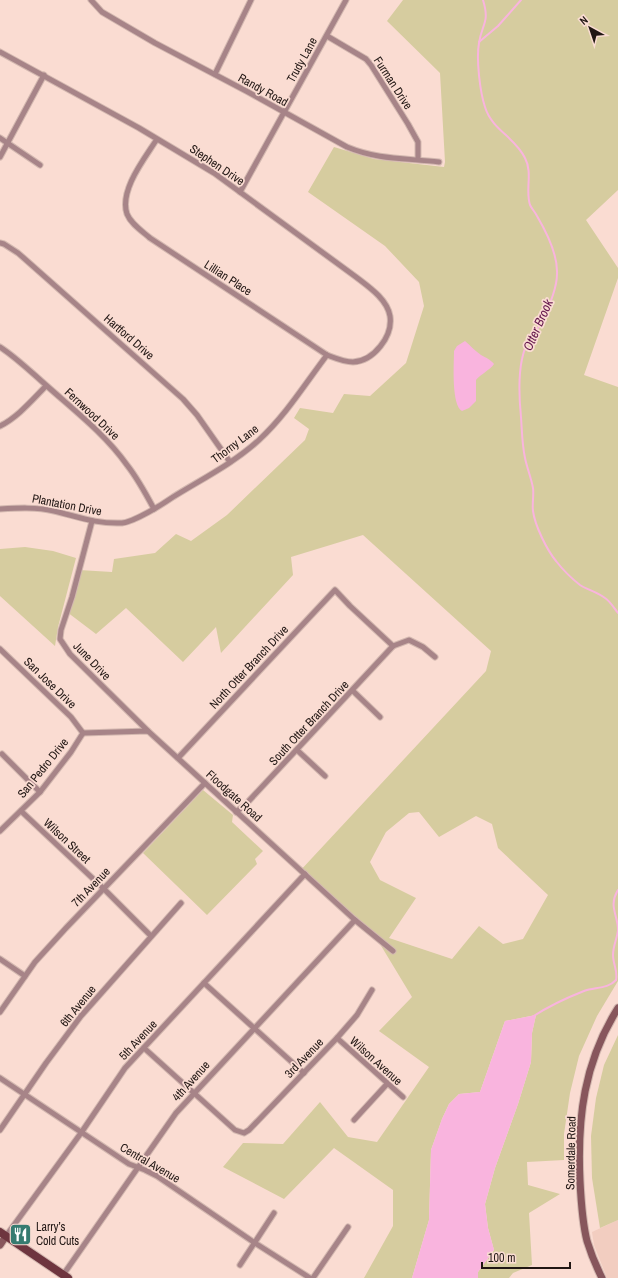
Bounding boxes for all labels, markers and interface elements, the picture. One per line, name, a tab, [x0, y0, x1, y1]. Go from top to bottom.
north arrow	[570, 8, 610, 48]
text: N	[577, 13, 591, 28]
street label: Trudy Lane	[283, 35, 321, 85]
street label: Furman Drive	[370, 53, 416, 113]
street label: Randy Road	[235, 70, 291, 110]
street label: Stephen Drive	[186, 141, 248, 189]
street label: Lillian Place	[201, 257, 255, 299]
water label: Otter Brook	[519, 296, 557, 353]
street label: Hartford Drive	[100, 311, 158, 363]
street label: Fernwood Drive	[61, 384, 123, 444]
street label: Thorny Lane	[208, 421, 262, 467]
street label: Plantation Drive	[31, 490, 103, 520]
street label: North Otter Branch Drive	[206, 622, 292, 712]
street label: June Drive	[70, 638, 114, 684]
street label: San Jose Drive	[20, 654, 80, 712]
street label: South Otter Branch Drive	[265, 677, 353, 769]
street label: San Pedro Drive	[14, 735, 72, 801]
street label: Floodgate Road	[203, 767, 265, 825]
street label: Wilson Street	[40, 815, 94, 867]
street label: 7th Avenue	[68, 864, 114, 910]
street label: 6th Avenue	[56, 982, 100, 1030]
street label: 5th Avenue	[115, 1017, 161, 1063]
street label: Wilson Avenue	[346, 1033, 406, 1089]
street label: 3rd Avenue	[281, 1035, 327, 1081]
street label: 4th Avenue	[169, 1057, 213, 1105]
street label: Somerdale Road	[562, 1116, 580, 1190]
street label: Central Avenue	[117, 1139, 183, 1187]
place label: Larry’s Cold Cuts	[36, 1219, 79, 1249]
restaurant icon: Larry’s Cold Cuts	[8, 1221, 34, 1247]
scale bar	[482, 1244, 570, 1270]
text: 100 m	[488, 1250, 515, 1266]

